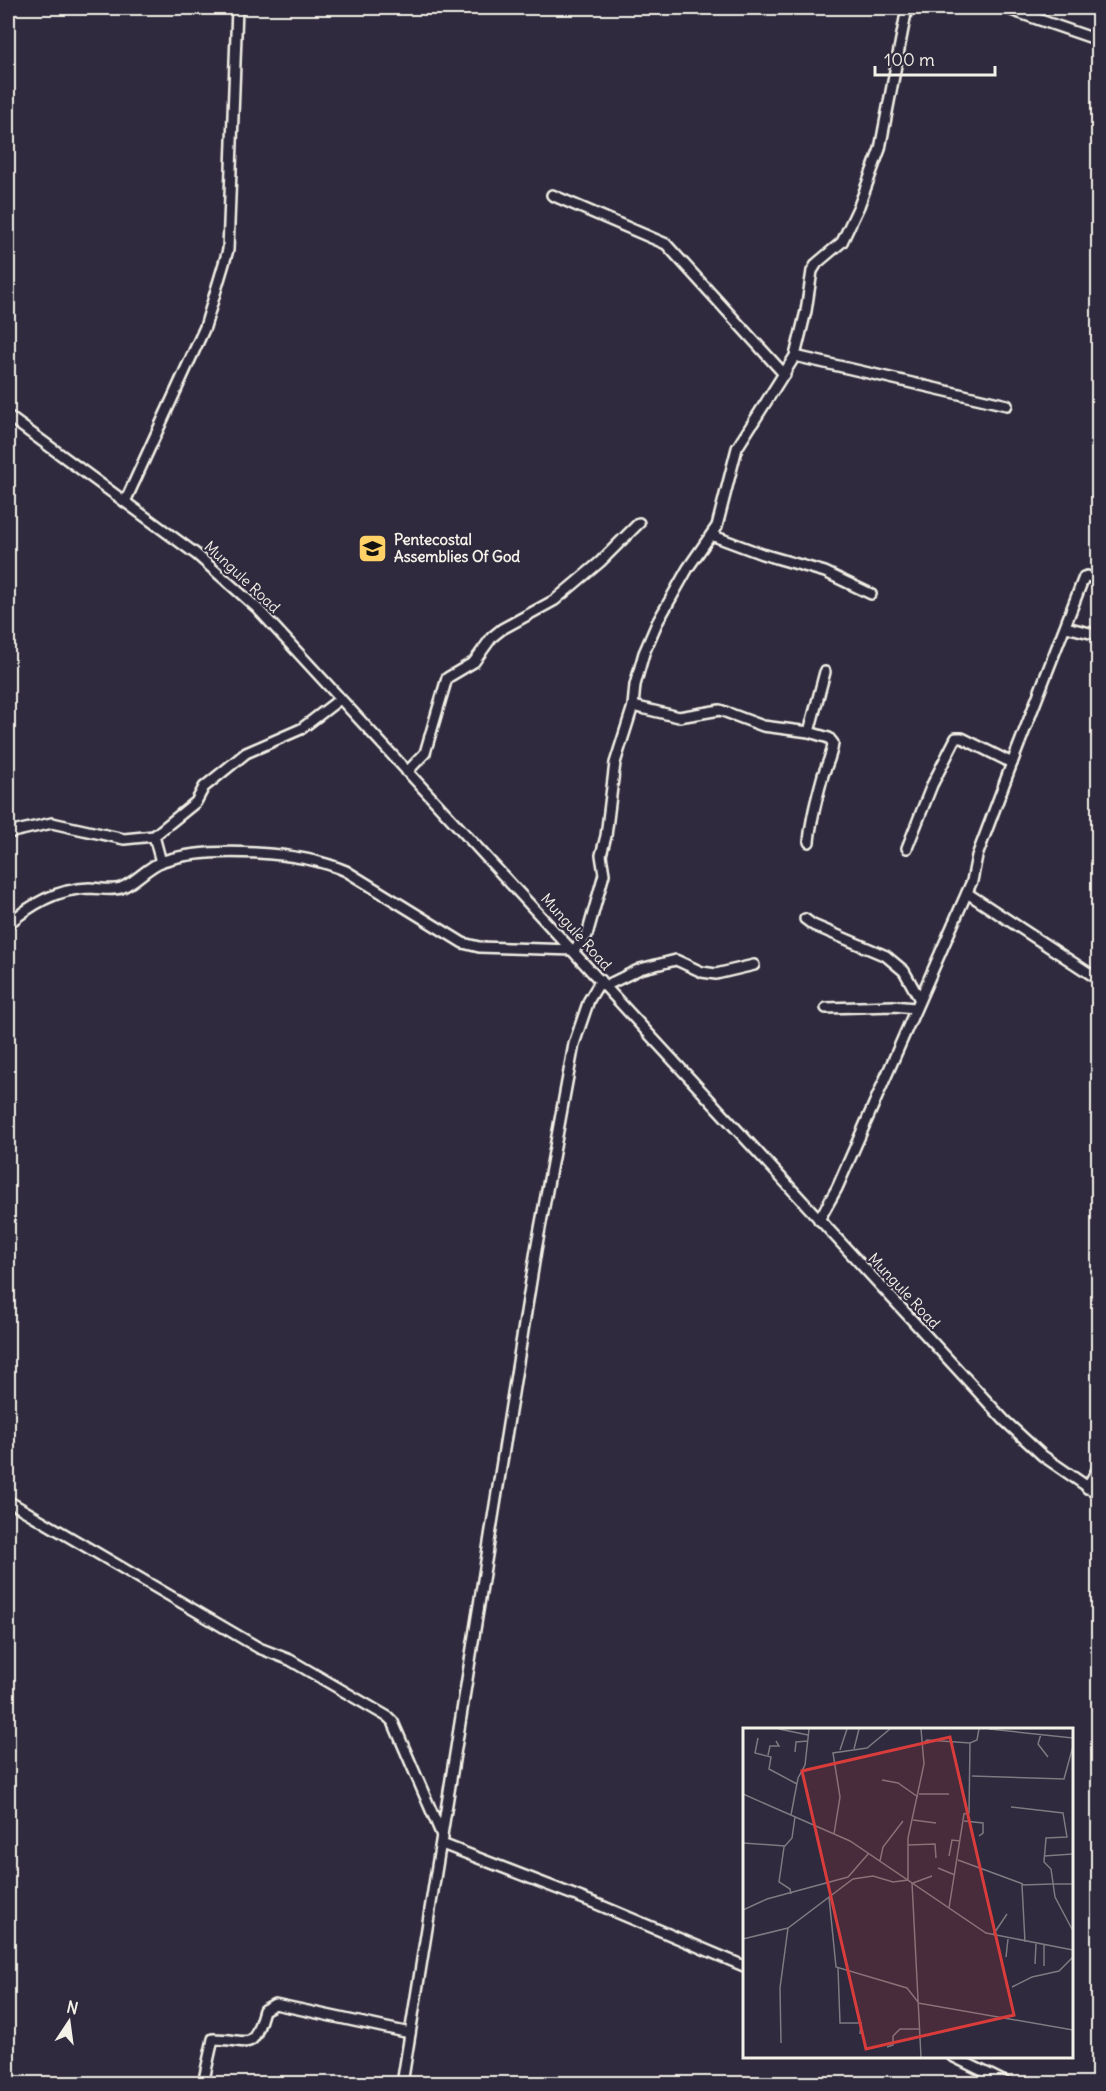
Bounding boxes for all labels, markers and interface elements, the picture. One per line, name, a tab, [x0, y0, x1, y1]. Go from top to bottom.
scale bar	[875, 39, 995, 77]
text: 100 m	[884, 48, 935, 71]
place label: Pentecostal Assemblies Of God	[394, 530, 520, 566]
school or university icon: Pentecostal Assemblies Of God	[357, 533, 389, 565]
street label: Mungule Road	[200, 537, 284, 617]
street label: Mungule Road	[537, 889, 616, 974]
street label: Mungule Road	[864, 1249, 944, 1333]
inset map	[743, 1728, 1073, 2058]
north arrow	[39, 1992, 99, 2052]
text: N	[65, 1996, 80, 2018]

